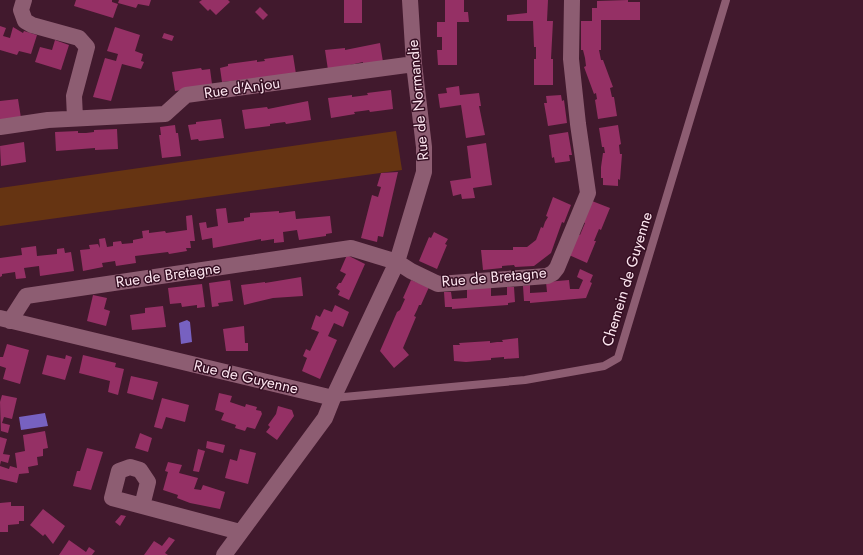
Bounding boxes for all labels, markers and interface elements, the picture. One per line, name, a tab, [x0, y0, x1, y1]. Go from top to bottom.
street label: Rue de Normandie	[402, 38, 434, 161]
street label: Rue d'Anjou	[203, 72, 281, 104]
street label: Chemein de Guyenne	[596, 209, 658, 349]
street label: Rue de Bretagne	[114, 257, 222, 293]
street label: Rue de Bretagne	[441, 261, 548, 293]
street label: Rue de Guyenne	[192, 354, 301, 400]

